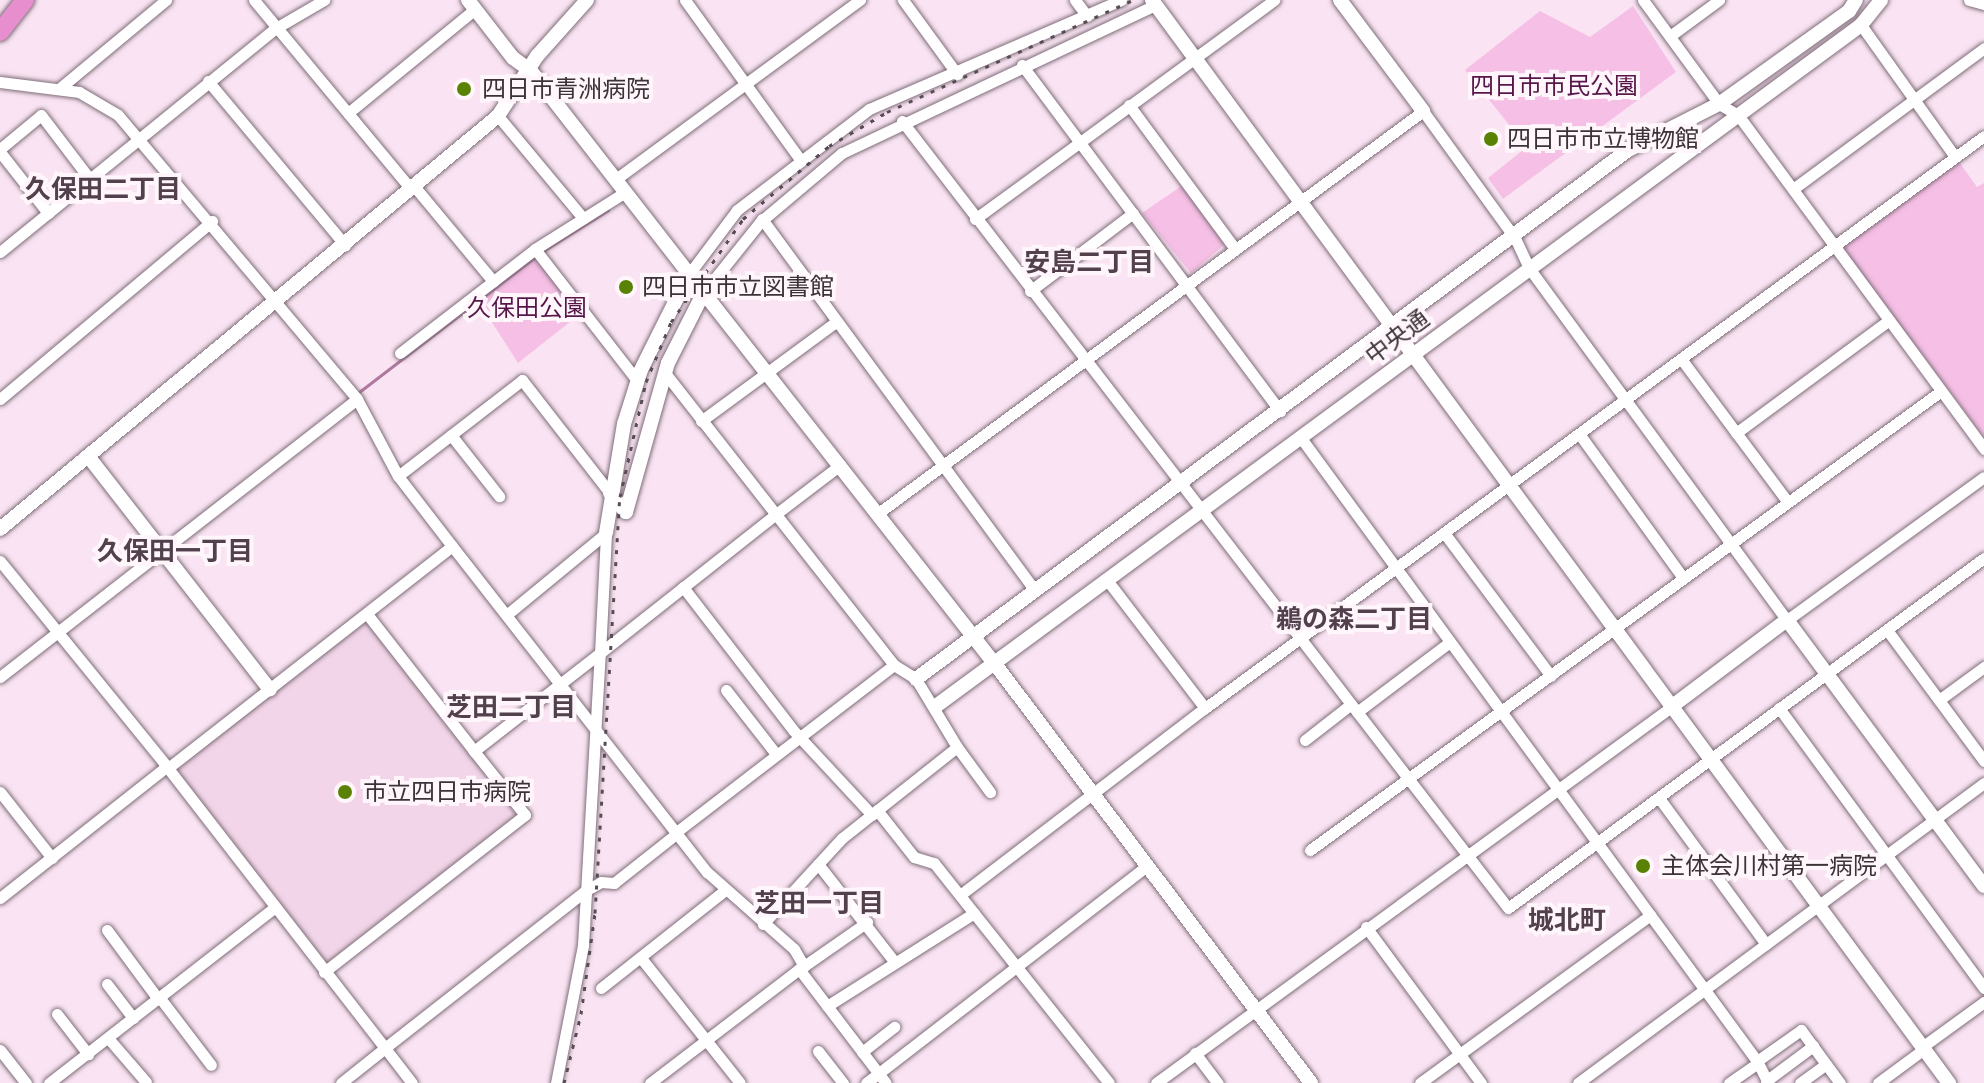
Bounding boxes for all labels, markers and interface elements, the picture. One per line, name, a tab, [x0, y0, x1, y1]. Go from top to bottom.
park label: 四日市市民公園	[1470, 72, 1638, 100]
place label: 四日市青洲病院	[482, 75, 650, 103]
marker: 四日市青洲病院	[453, 78, 475, 100]
place label: 四日市市立博物館	[1507, 125, 1699, 153]
marker: 四日市市立博物館	[1482, 130, 1500, 148]
district label: 久保田二丁目	[25, 173, 181, 205]
district label: 安島二丁目	[1024, 246, 1154, 278]
place label: 四日市市立図書館	[642, 273, 834, 301]
marker: 四日市市立図書館	[617, 278, 635, 296]
park label: 久保田公園	[467, 294, 587, 322]
street label: 中央通	[1360, 304, 1434, 370]
district label: 久保田一丁目	[97, 535, 253, 567]
district label: 鵜の森二丁目	[1276, 603, 1432, 635]
district label: 芝田二丁目	[446, 691, 576, 723]
place label: 市立四日市病院	[363, 778, 531, 806]
marker: 市立四日市病院	[334, 781, 356, 803]
place label: 主体会川村第一病院	[1661, 852, 1877, 880]
marker: 主体会川村第一病院	[1632, 855, 1654, 877]
district label: 芝田一丁目	[754, 887, 884, 919]
district label: 城北町	[1528, 904, 1606, 936]

